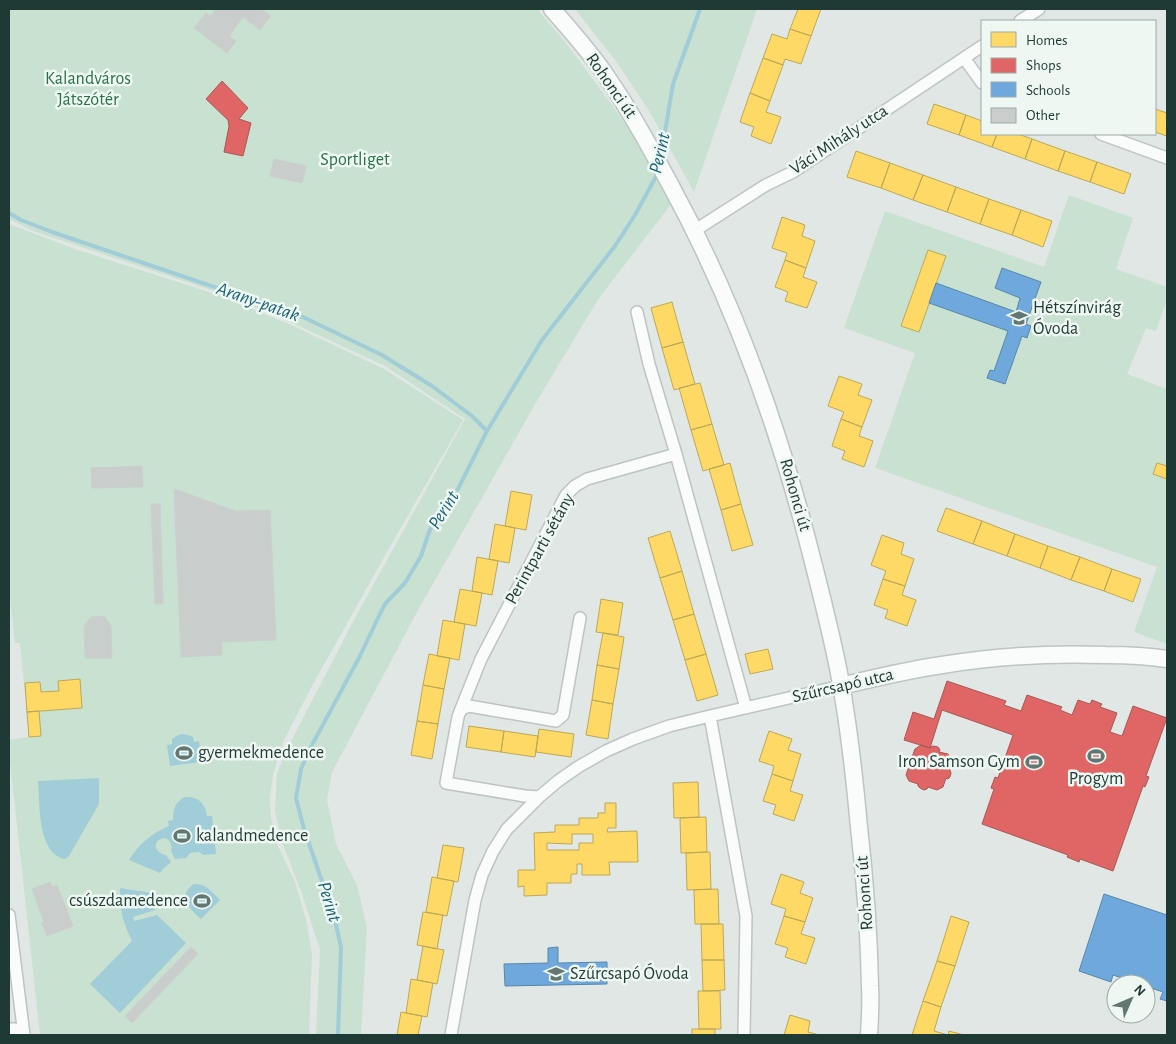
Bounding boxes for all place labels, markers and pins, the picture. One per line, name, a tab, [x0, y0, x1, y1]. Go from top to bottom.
place label: Hétszínvirág Óvoda	[1033, 299, 1121, 338]
school or university icon: Hétszínvirág Óvoda	[1009, 308, 1029, 328]
sports icon: gyermekmedence	[174, 743, 194, 763]
place label: gyermekmedence	[198, 744, 324, 762]
sports icon: Progym	[1086, 746, 1106, 766]
sports icon: Iron Samson Gym	[1024, 752, 1044, 772]
place label: Iron Samson Gym	[898, 753, 1020, 771]
place label: Progym	[1069, 770, 1123, 788]
sports icon: kalandmedence	[172, 826, 192, 846]
place label: kalandmedence	[196, 827, 308, 845]
sports icon: csúszdamedence	[192, 891, 212, 911]
place label: csúszdamedence	[69, 892, 188, 910]
place label: Szűrcsapó Óvoda	[570, 962, 689, 983]
school or university icon: Szűrcsapó Óvoda	[546, 964, 566, 984]

